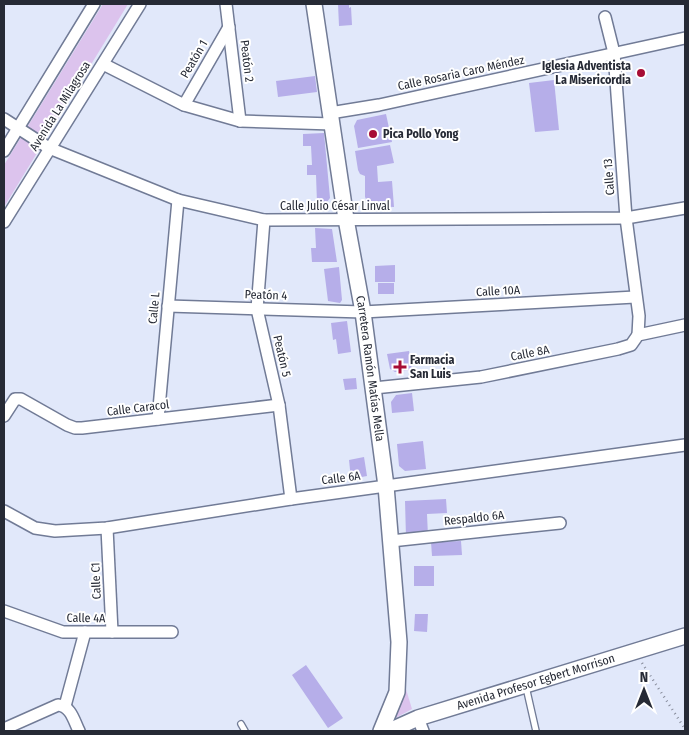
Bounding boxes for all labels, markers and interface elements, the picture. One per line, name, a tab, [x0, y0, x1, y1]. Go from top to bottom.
street label: Peatón 1	[178, 38, 210, 80]
street label: Peatón 2	[237, 39, 257, 83]
street label: Calle Rosaria Caro Méndez	[396, 53, 526, 93]
street label: Avenida La Milagrosa	[27, 58, 93, 153]
place label: Iglesia Adventista La Misericordia	[542, 59, 631, 87]
marker: Iglesia Adventista La Misericordia	[635, 67, 647, 79]
place label: Pica Pollo Yong	[383, 127, 459, 141]
marker: Pica Pollo Yong	[367, 128, 379, 140]
street label: Calle 13	[601, 158, 617, 196]
street label: Calle Julio César Linval	[280, 199, 390, 213]
street label: Calle 10A	[476, 283, 521, 299]
street label: Peatón 4	[244, 287, 288, 303]
street label: Calle L	[146, 291, 162, 325]
street label: Carretera Ramón Matías Mella	[353, 295, 387, 442]
street label: Peatón 5	[270, 334, 294, 379]
street label: Calle 8A	[509, 342, 551, 364]
place label: Farmacia San Luis	[410, 353, 454, 381]
marker: Farmacia San Luis	[394, 361, 406, 373]
street label: Calle Caracol	[106, 397, 170, 419]
street label: Calle 6A	[321, 469, 362, 487]
street label: Respaldo 6A	[443, 508, 505, 528]
street label: Calle C1	[88, 562, 104, 600]
street label: Calle 4A	[66, 611, 106, 625]
street label: Avenida Profesor Egbert Morrison	[455, 651, 617, 713]
north arrow	[619, 665, 669, 715]
text: N	[640, 669, 648, 686]

